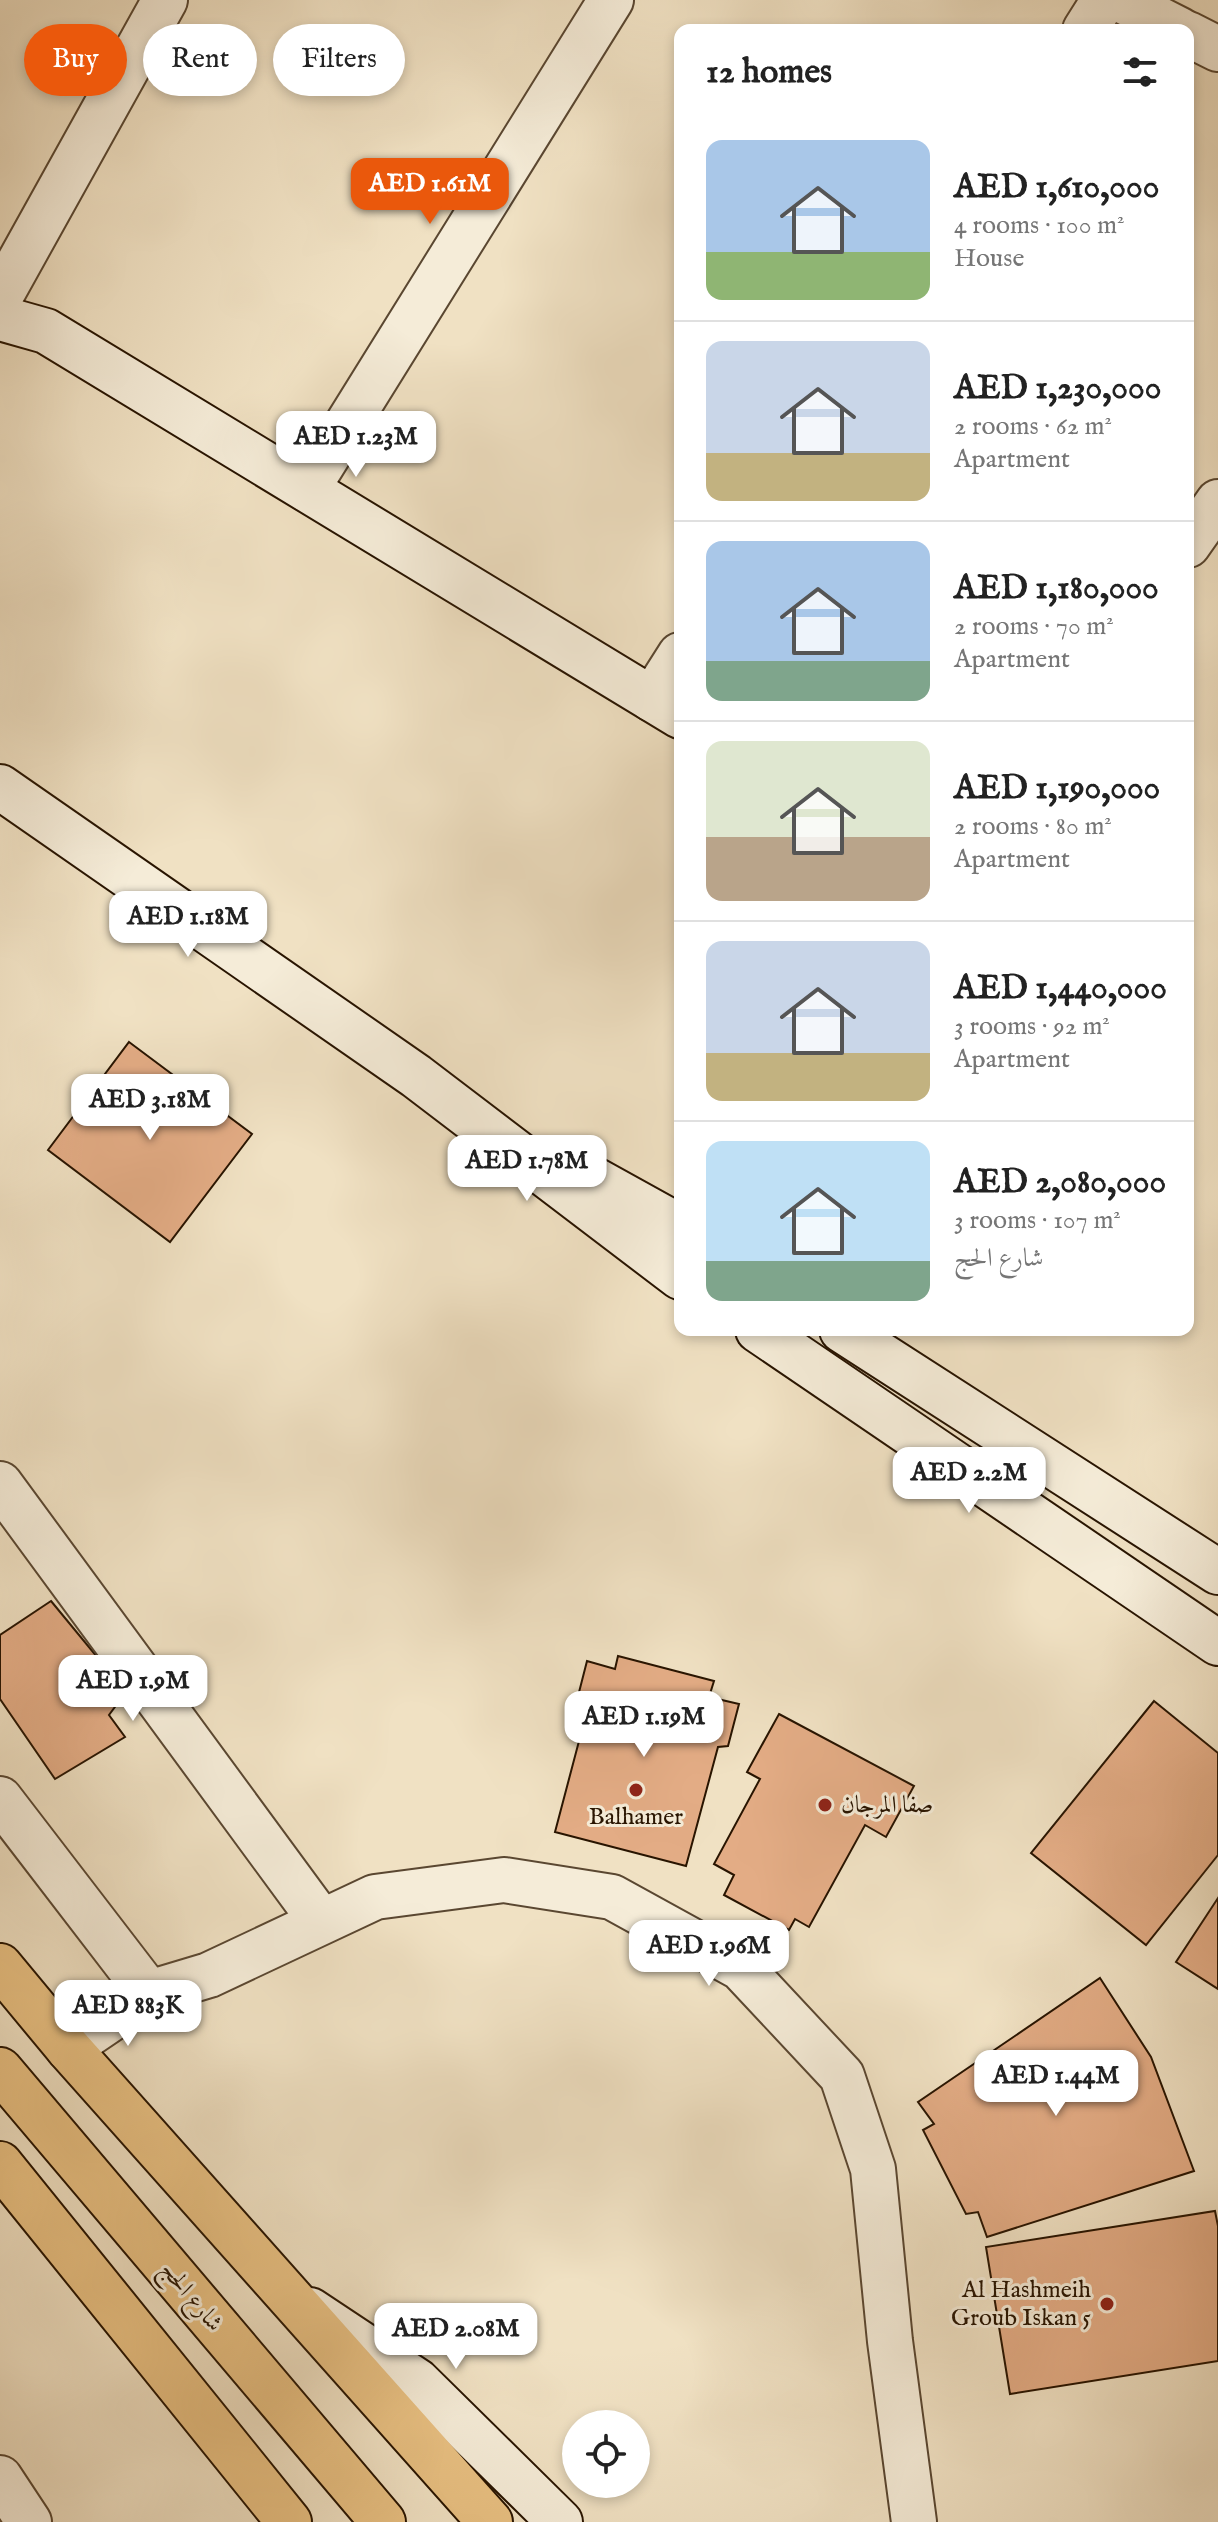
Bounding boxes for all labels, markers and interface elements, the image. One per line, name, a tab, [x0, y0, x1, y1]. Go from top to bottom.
chip: Buy	[24, 24, 127, 96]
chip: Rent	[143, 24, 257, 96]
chip: Filters	[273, 24, 405, 96]
icon: filters	[1118, 50, 1162, 94]
text: 12 homes	[706, 51, 832, 94]
pin: AED 1.61M	[338, 158, 522, 226]
text: AED 1,610,000	[954, 166, 1159, 209]
text: AED 1.61M	[369, 167, 491, 200]
icon: home	[770, 172, 866, 268]
text: 4 rooms · 100 m²	[954, 209, 1124, 242]
text: House	[954, 242, 1024, 275]
text: AED 1,230,000	[954, 367, 1161, 410]
icon: home	[770, 373, 866, 469]
text: 2 rooms · 62 m²	[954, 410, 1112, 443]
pin: AED 1.23M	[264, 411, 448, 479]
text: AED 1.23M	[294, 420, 418, 453]
text: Apartment	[954, 443, 1070, 476]
text: AED 1,180,000	[954, 567, 1159, 610]
icon: home	[770, 573, 866, 669]
text: 2 rooms · 70 m²	[954, 610, 1114, 643]
text: Apartment	[954, 643, 1070, 676]
text: AED 1,190,000	[954, 767, 1160, 810]
icon: home	[770, 773, 866, 869]
text: 2 rooms · 80 m²	[954, 810, 1112, 843]
text: Apartment	[954, 843, 1070, 876]
pin: AED 1.18M	[96, 891, 280, 959]
text: AED 1.18M	[127, 900, 249, 933]
text: AED 1,440,000	[954, 967, 1167, 1010]
icon: home	[770, 973, 866, 1069]
text: 3 rooms · 92 m²	[954, 1010, 1110, 1043]
text: Apartment	[954, 1043, 1070, 1076]
pin: AED 3.18M	[58, 1074, 242, 1142]
text: AED 3.18M	[89, 1083, 211, 1116]
pin: AED 1.78M	[435, 1135, 619, 1203]
text: AED 1.78M	[466, 1144, 588, 1177]
text: AED 2,080,000	[954, 1161, 1166, 1204]
icon: home	[770, 1173, 866, 1269]
text: 3 rooms · 107 m²	[954, 1204, 1121, 1237]
text: شارع الحج	[954, 1242, 1043, 1275]
pin: AED 2.2M	[886, 1447, 1052, 1515]
text: AED 2.2M	[911, 1456, 1027, 1489]
pin: AED 1.9M	[50, 1655, 216, 1723]
text: AED 1.9M	[76, 1664, 190, 1697]
pin: AED 1.19M	[552, 1691, 736, 1759]
text: AED 1.19M	[583, 1700, 705, 1733]
marker: Balhamer	[627, 1781, 645, 1799]
place label: صفا المرجان	[841, 1790, 933, 1821]
marker: صفا المرجان	[816, 1796, 834, 1814]
place label: Balhamer	[589, 1802, 683, 1833]
pin: AED 1.96M	[617, 1920, 801, 1988]
text: AED 1.96M	[647, 1929, 771, 1962]
pin: AED 883K	[45, 1980, 211, 2048]
text: AED 883K	[72, 1989, 184, 2022]
pin: AED 1.44M	[964, 2050, 1148, 2118]
text: AED 1.44M	[992, 2059, 1120, 2092]
street label: شارع الحج	[150, 2255, 229, 2341]
place label: Al Hashmeih Groub Iskan 5	[951, 2275, 1091, 2334]
marker: Al Hashmeih Groub Iskan 5	[1098, 2295, 1116, 2313]
pin: AED 2.08M	[364, 2303, 548, 2371]
text: AED 2.08M	[392, 2312, 520, 2345]
map controls	[562, 2410, 650, 2498]
button: locate	[562, 2410, 650, 2498]

